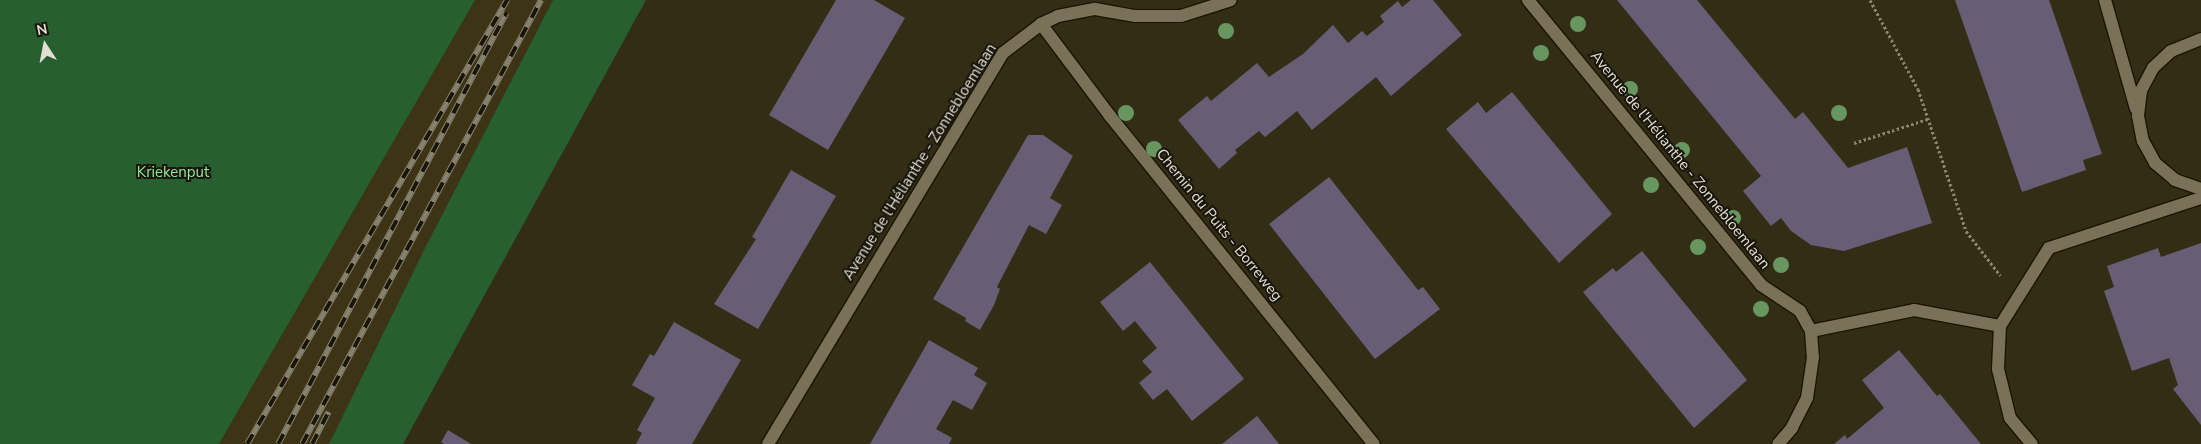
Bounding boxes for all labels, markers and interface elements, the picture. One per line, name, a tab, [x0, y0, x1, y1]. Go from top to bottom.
text: N	[35, 19, 49, 40]
north arrow	[20, 20, 70, 70]
street label: Avenue de l'Hélianthe - Zonnebloemlaan	[839, 40, 1001, 284]
street label: Avenue de l'Hélianthe - Zonnebloemlaan	[1586, 47, 1774, 273]
street label: Chemin du Puits - Borreweg	[1152, 145, 1286, 305]
park label: Kriekenput	[137, 164, 209, 182]

